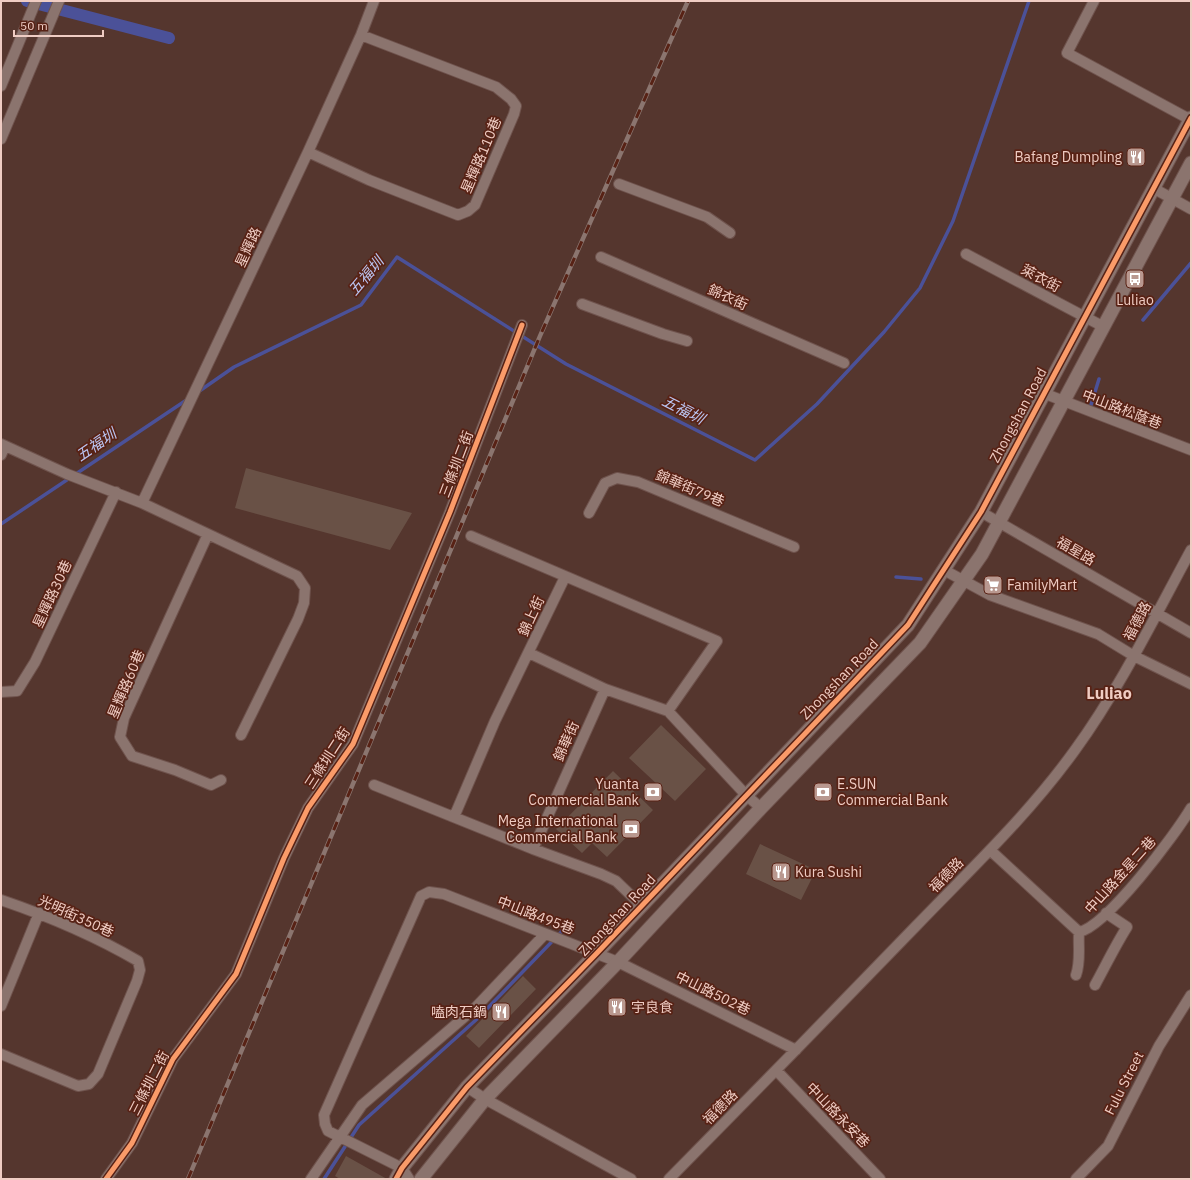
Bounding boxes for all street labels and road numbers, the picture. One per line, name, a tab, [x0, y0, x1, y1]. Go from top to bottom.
street label: 星輝路110巷	[457, 114, 505, 196]
street label: 星輝路	[231, 224, 265, 270]
street label: 萊衣街	[1018, 260, 1064, 296]
street label: 錦衣街	[705, 280, 751, 314]
street label: Zhongshan Road	[985, 364, 1051, 466]
street label: 中山路松蔭巷	[1080, 386, 1164, 432]
street label: 三條圳二街	[435, 428, 477, 500]
street label: 錦華街79巷	[653, 465, 727, 511]
street label: 福星路	[1053, 533, 1099, 569]
street label: 星輝路30巷	[28, 557, 76, 631]
street label: 錦上街	[514, 593, 548, 639]
street label: 福德路	[1119, 598, 1155, 644]
street label: Zhongshan Road	[796, 635, 882, 723]
street label: 星輝路60巷	[103, 647, 149, 721]
street label: 錦華街	[549, 718, 583, 764]
street label: 三條圳二街	[300, 724, 354, 792]
street label: 中山路金星二巷	[1081, 833, 1159, 917]
street label: 福德路	[925, 854, 967, 896]
street label: Zhongshan Road	[575, 870, 659, 960]
street label: 光明街350巷	[35, 891, 117, 941]
street label: 中山路495巷	[495, 892, 577, 938]
street label: 中山路502巷	[673, 967, 753, 1019]
street label: 三條圳二街	[125, 1048, 173, 1118]
street label: Fulu Street	[1100, 1048, 1148, 1118]
street label: 中山路永安巷	[802, 1079, 874, 1151]
street label: 福德路	[699, 1086, 741, 1128]

